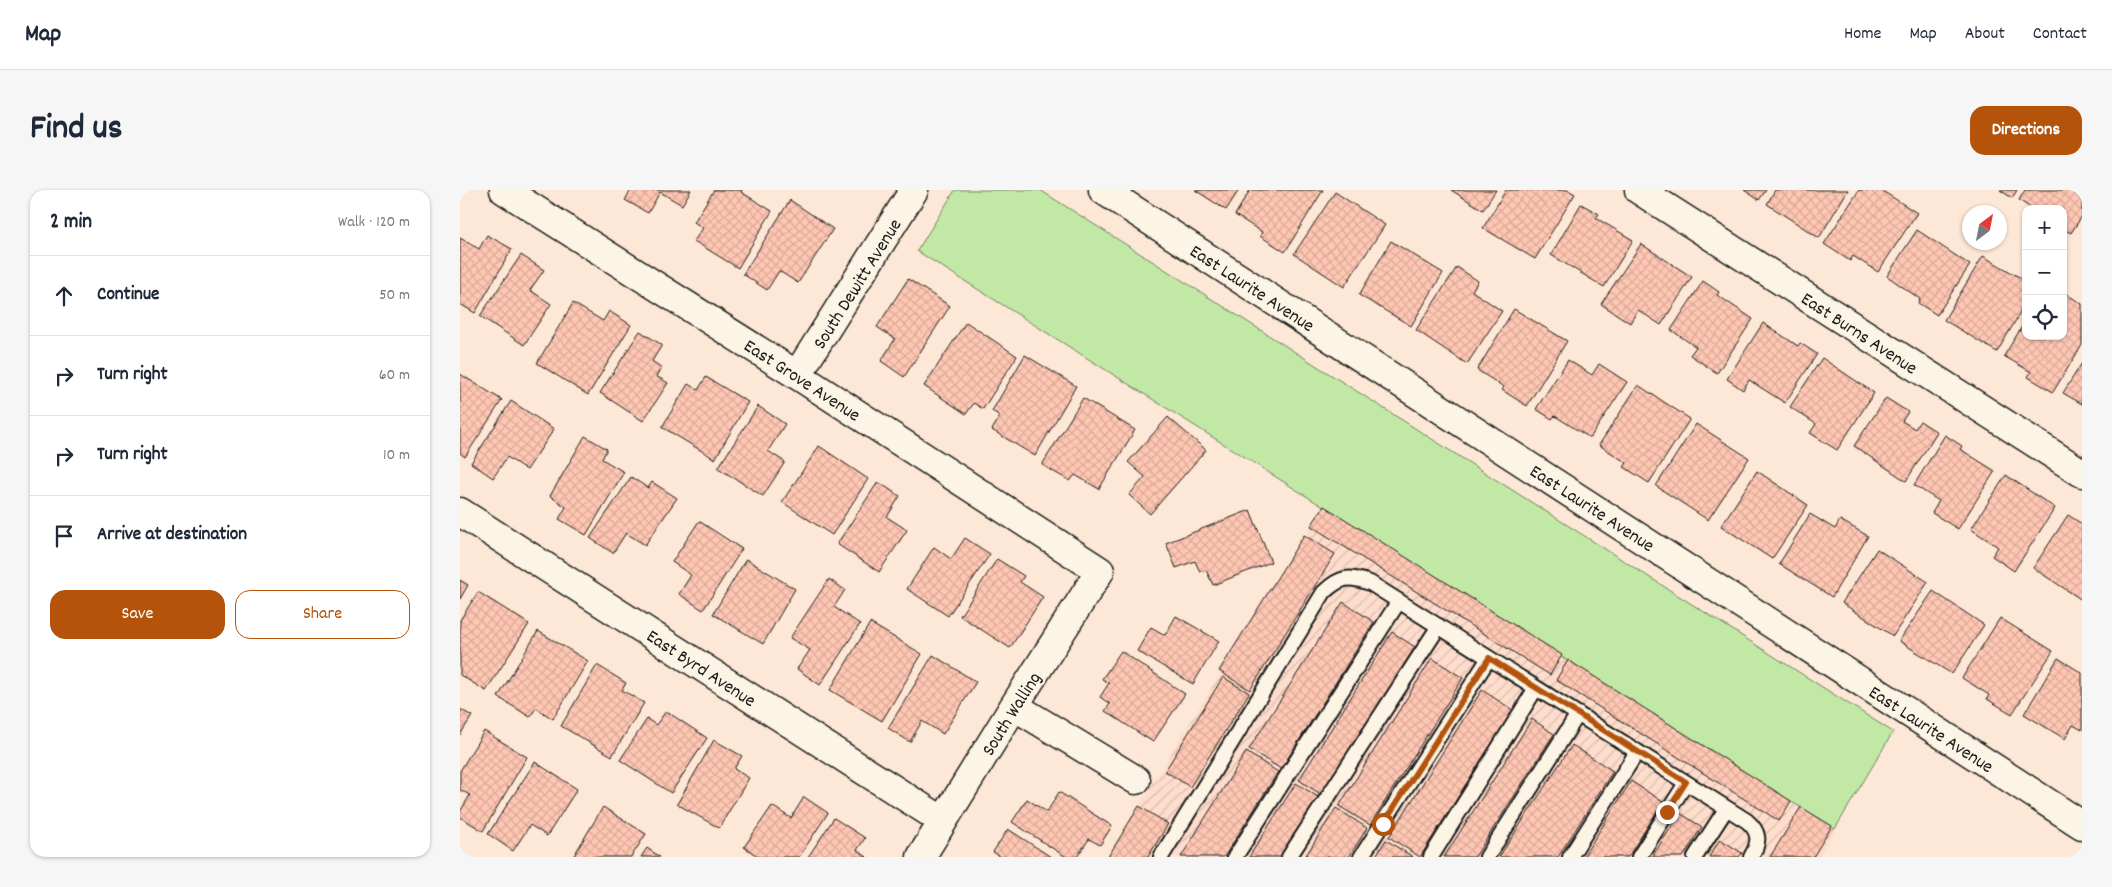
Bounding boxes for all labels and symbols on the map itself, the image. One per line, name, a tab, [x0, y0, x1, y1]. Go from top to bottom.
north arrow	[1962, 205, 2007, 250]
street label: South Dewitt Avenue	[808, 214, 910, 355]
street label: East Laurite Avenue	[1183, 239, 1319, 340]
street label: East Burns Avenue	[1794, 287, 1922, 383]
street label: East Grove Avenue	[737, 334, 865, 430]
street label: East Laurite Avenue	[1523, 459, 1659, 560]
street label: East Byrd Avenue	[640, 624, 760, 716]
street label: South Walling	[976, 668, 1049, 762]
street label: East Laurite Avenue	[1862, 680, 1998, 781]
route end	[1656, 801, 1679, 824]
route start	[1372, 813, 1395, 836]

